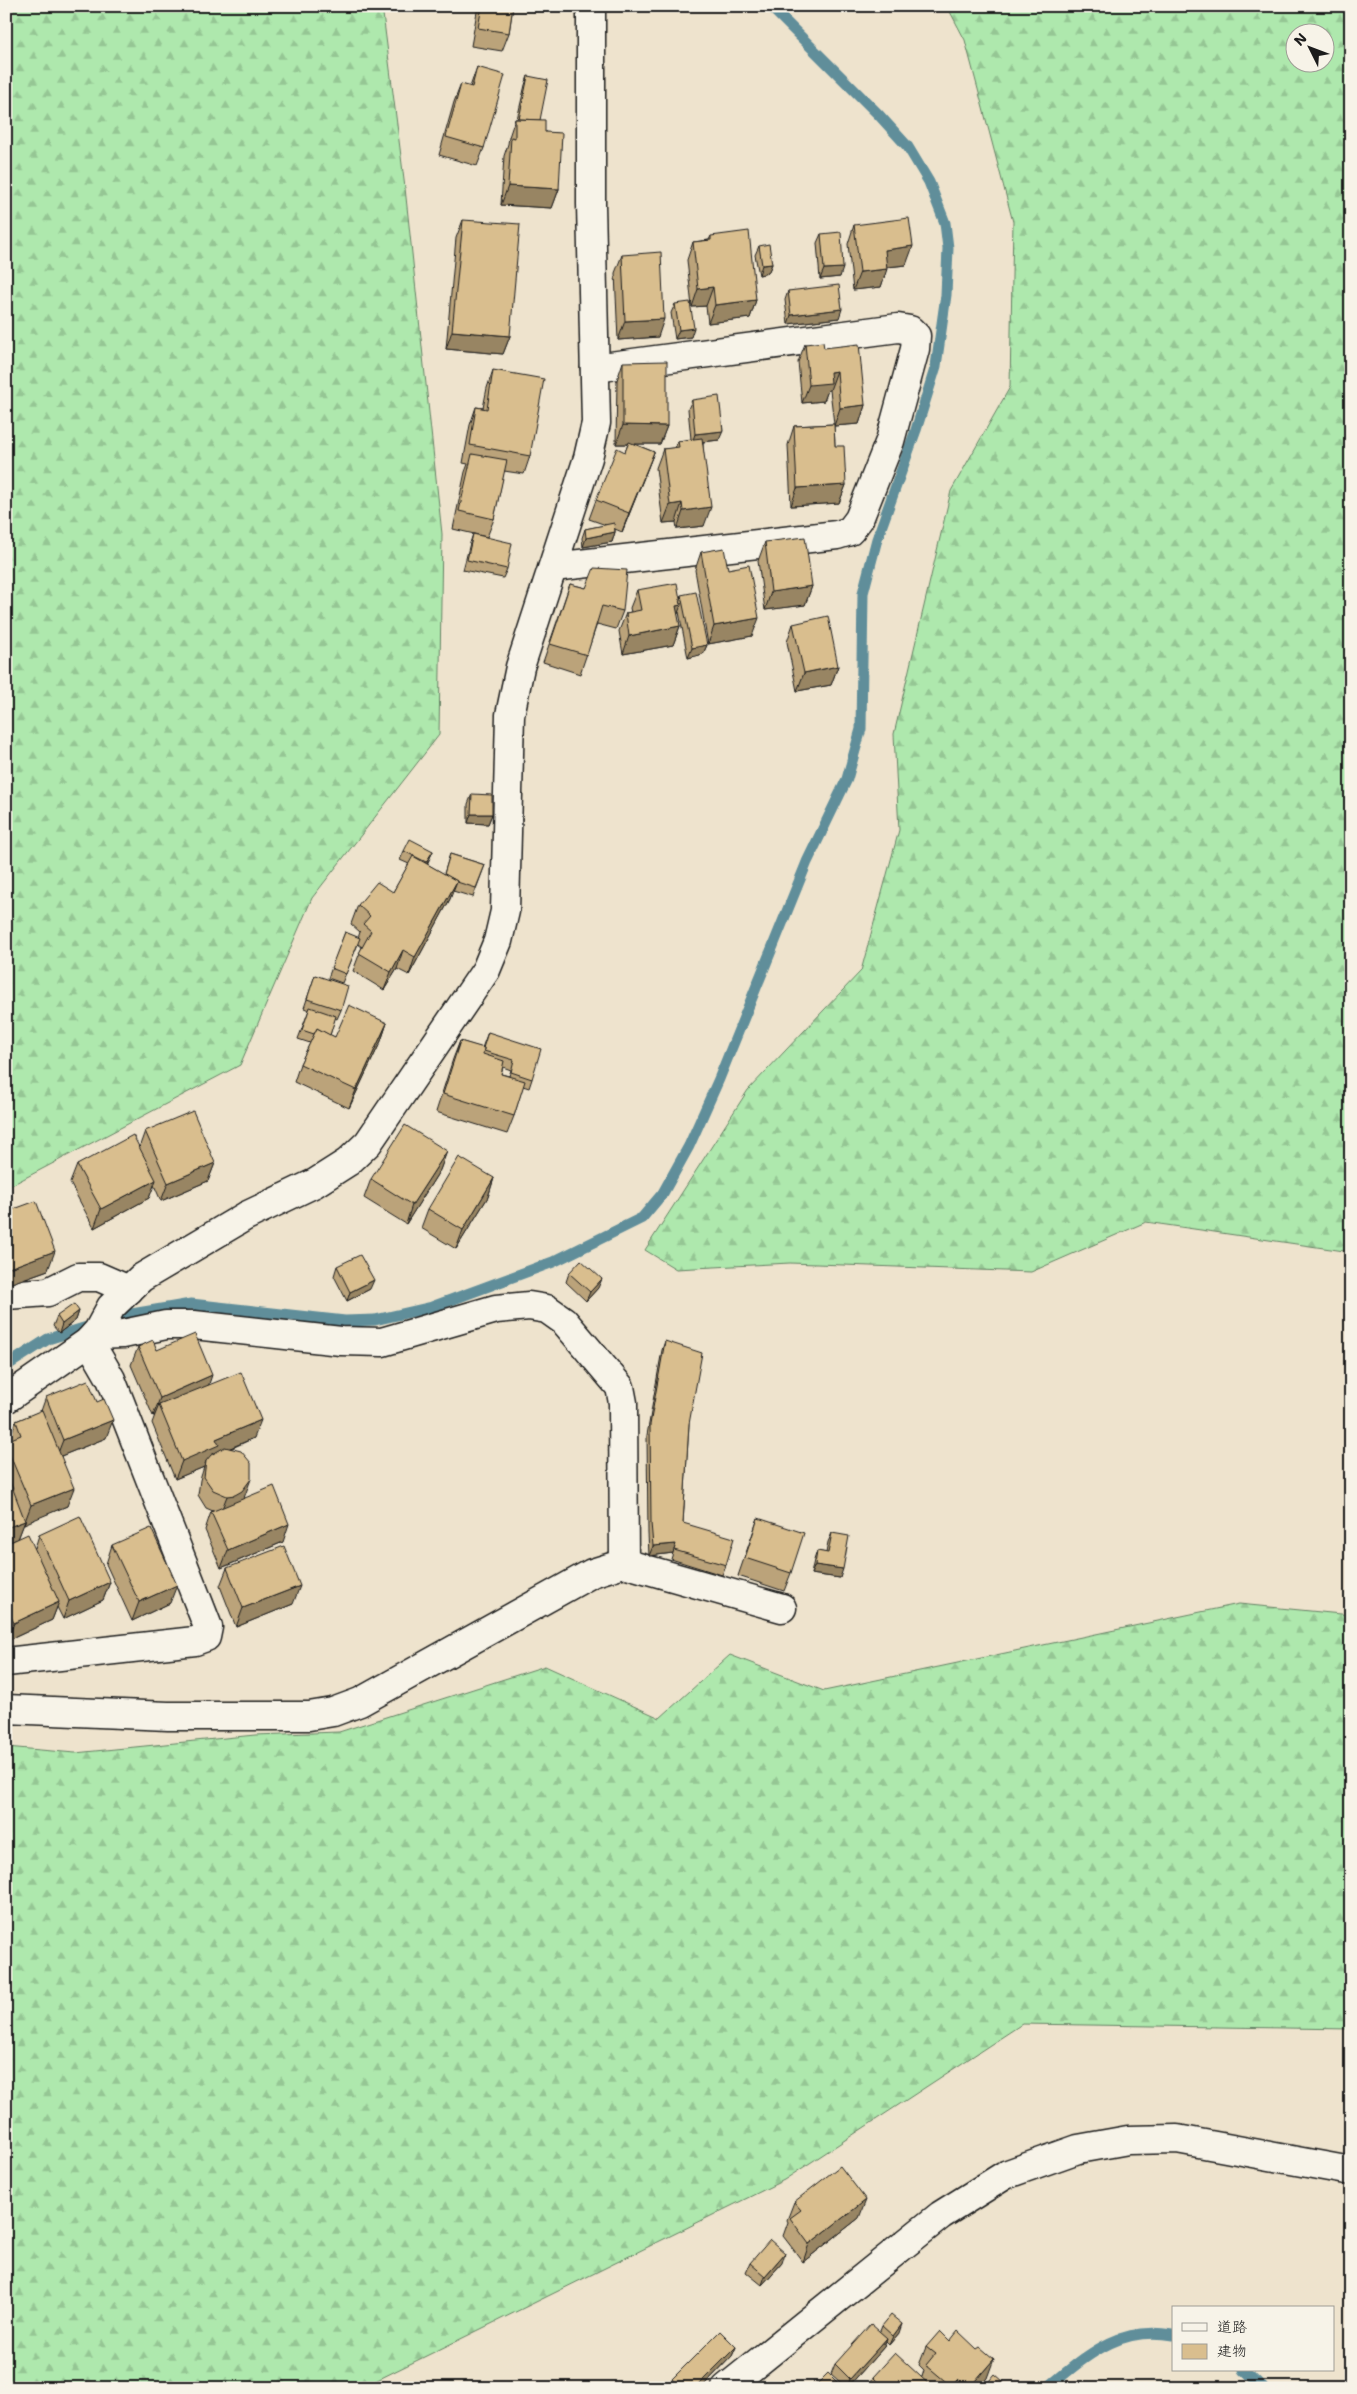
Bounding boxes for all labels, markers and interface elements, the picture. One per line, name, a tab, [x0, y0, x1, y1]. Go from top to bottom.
north arrow	[1284, 22, 1334, 72]
text: N	[1290, 29, 1311, 49]
legend	[1172, 2306, 1334, 2372]
text: 道路	[1217, 2317, 1247, 2337]
text: 建物	[1217, 2341, 1247, 2361]

